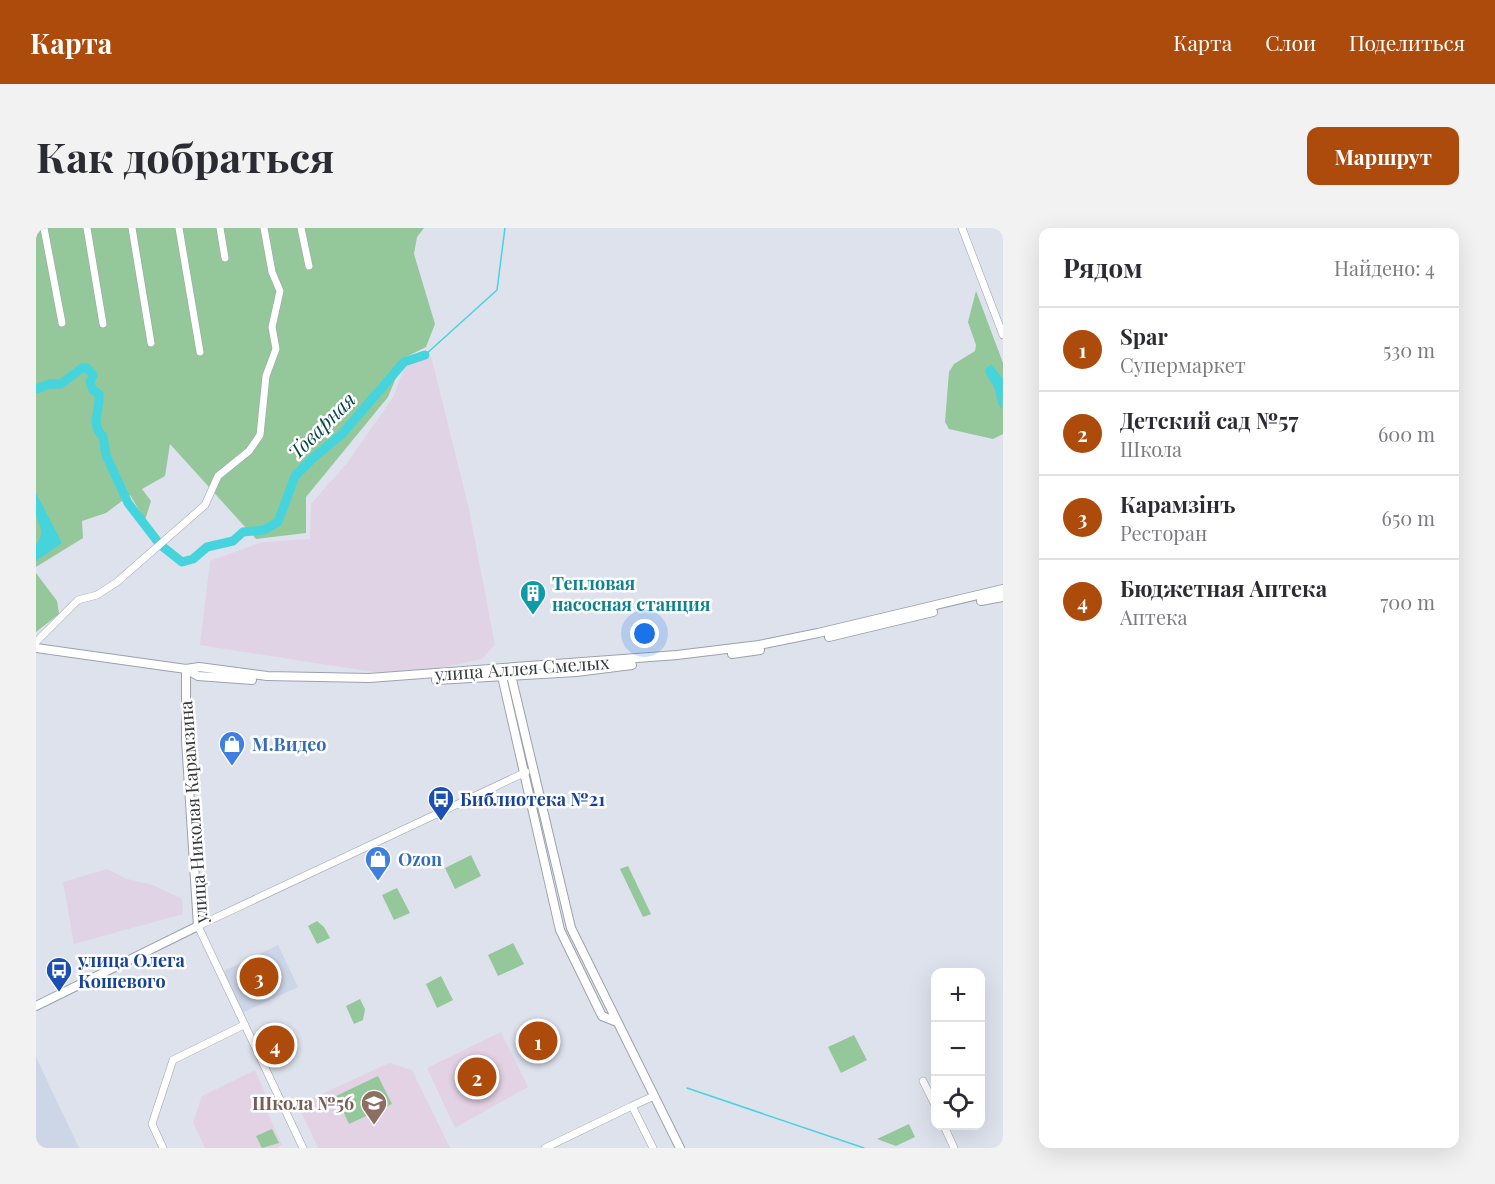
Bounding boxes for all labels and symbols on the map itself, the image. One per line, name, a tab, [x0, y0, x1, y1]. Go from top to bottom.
water label: Товарная	[281, 385, 361, 465]
place label: Тепловая насосная станция	[552, 571, 710, 616]
building icon: Тепловая насосная станция	[518, 578, 548, 616]
your location	[630, 619, 659, 648]
street label: улица Аллея Смелых	[433, 650, 611, 686]
street label: улица Николая Карамзина	[173, 700, 213, 925]
shop icon: M.Видео	[217, 729, 247, 767]
place label: M.Видео	[252, 732, 326, 756]
bus stop icon: Библиотека №21	[426, 784, 456, 822]
place label: Библиотека №21	[460, 787, 605, 811]
shop icon: Ozon	[363, 844, 393, 882]
place label: Ozon	[398, 847, 442, 871]
place label: улица Олега Кошевого	[77, 948, 185, 993]
pin: 3	[240, 954, 278, 999]
bus stop icon: улица Олега Кошевого	[44, 955, 74, 993]
pin: 1	[518, 1018, 558, 1064]
pin: 4	[256, 1022, 294, 1068]
pin: 2	[458, 1054, 496, 1100]
school or university icon: Школа №56	[359, 1088, 389, 1126]
place label: Школа №56	[252, 1091, 354, 1115]

